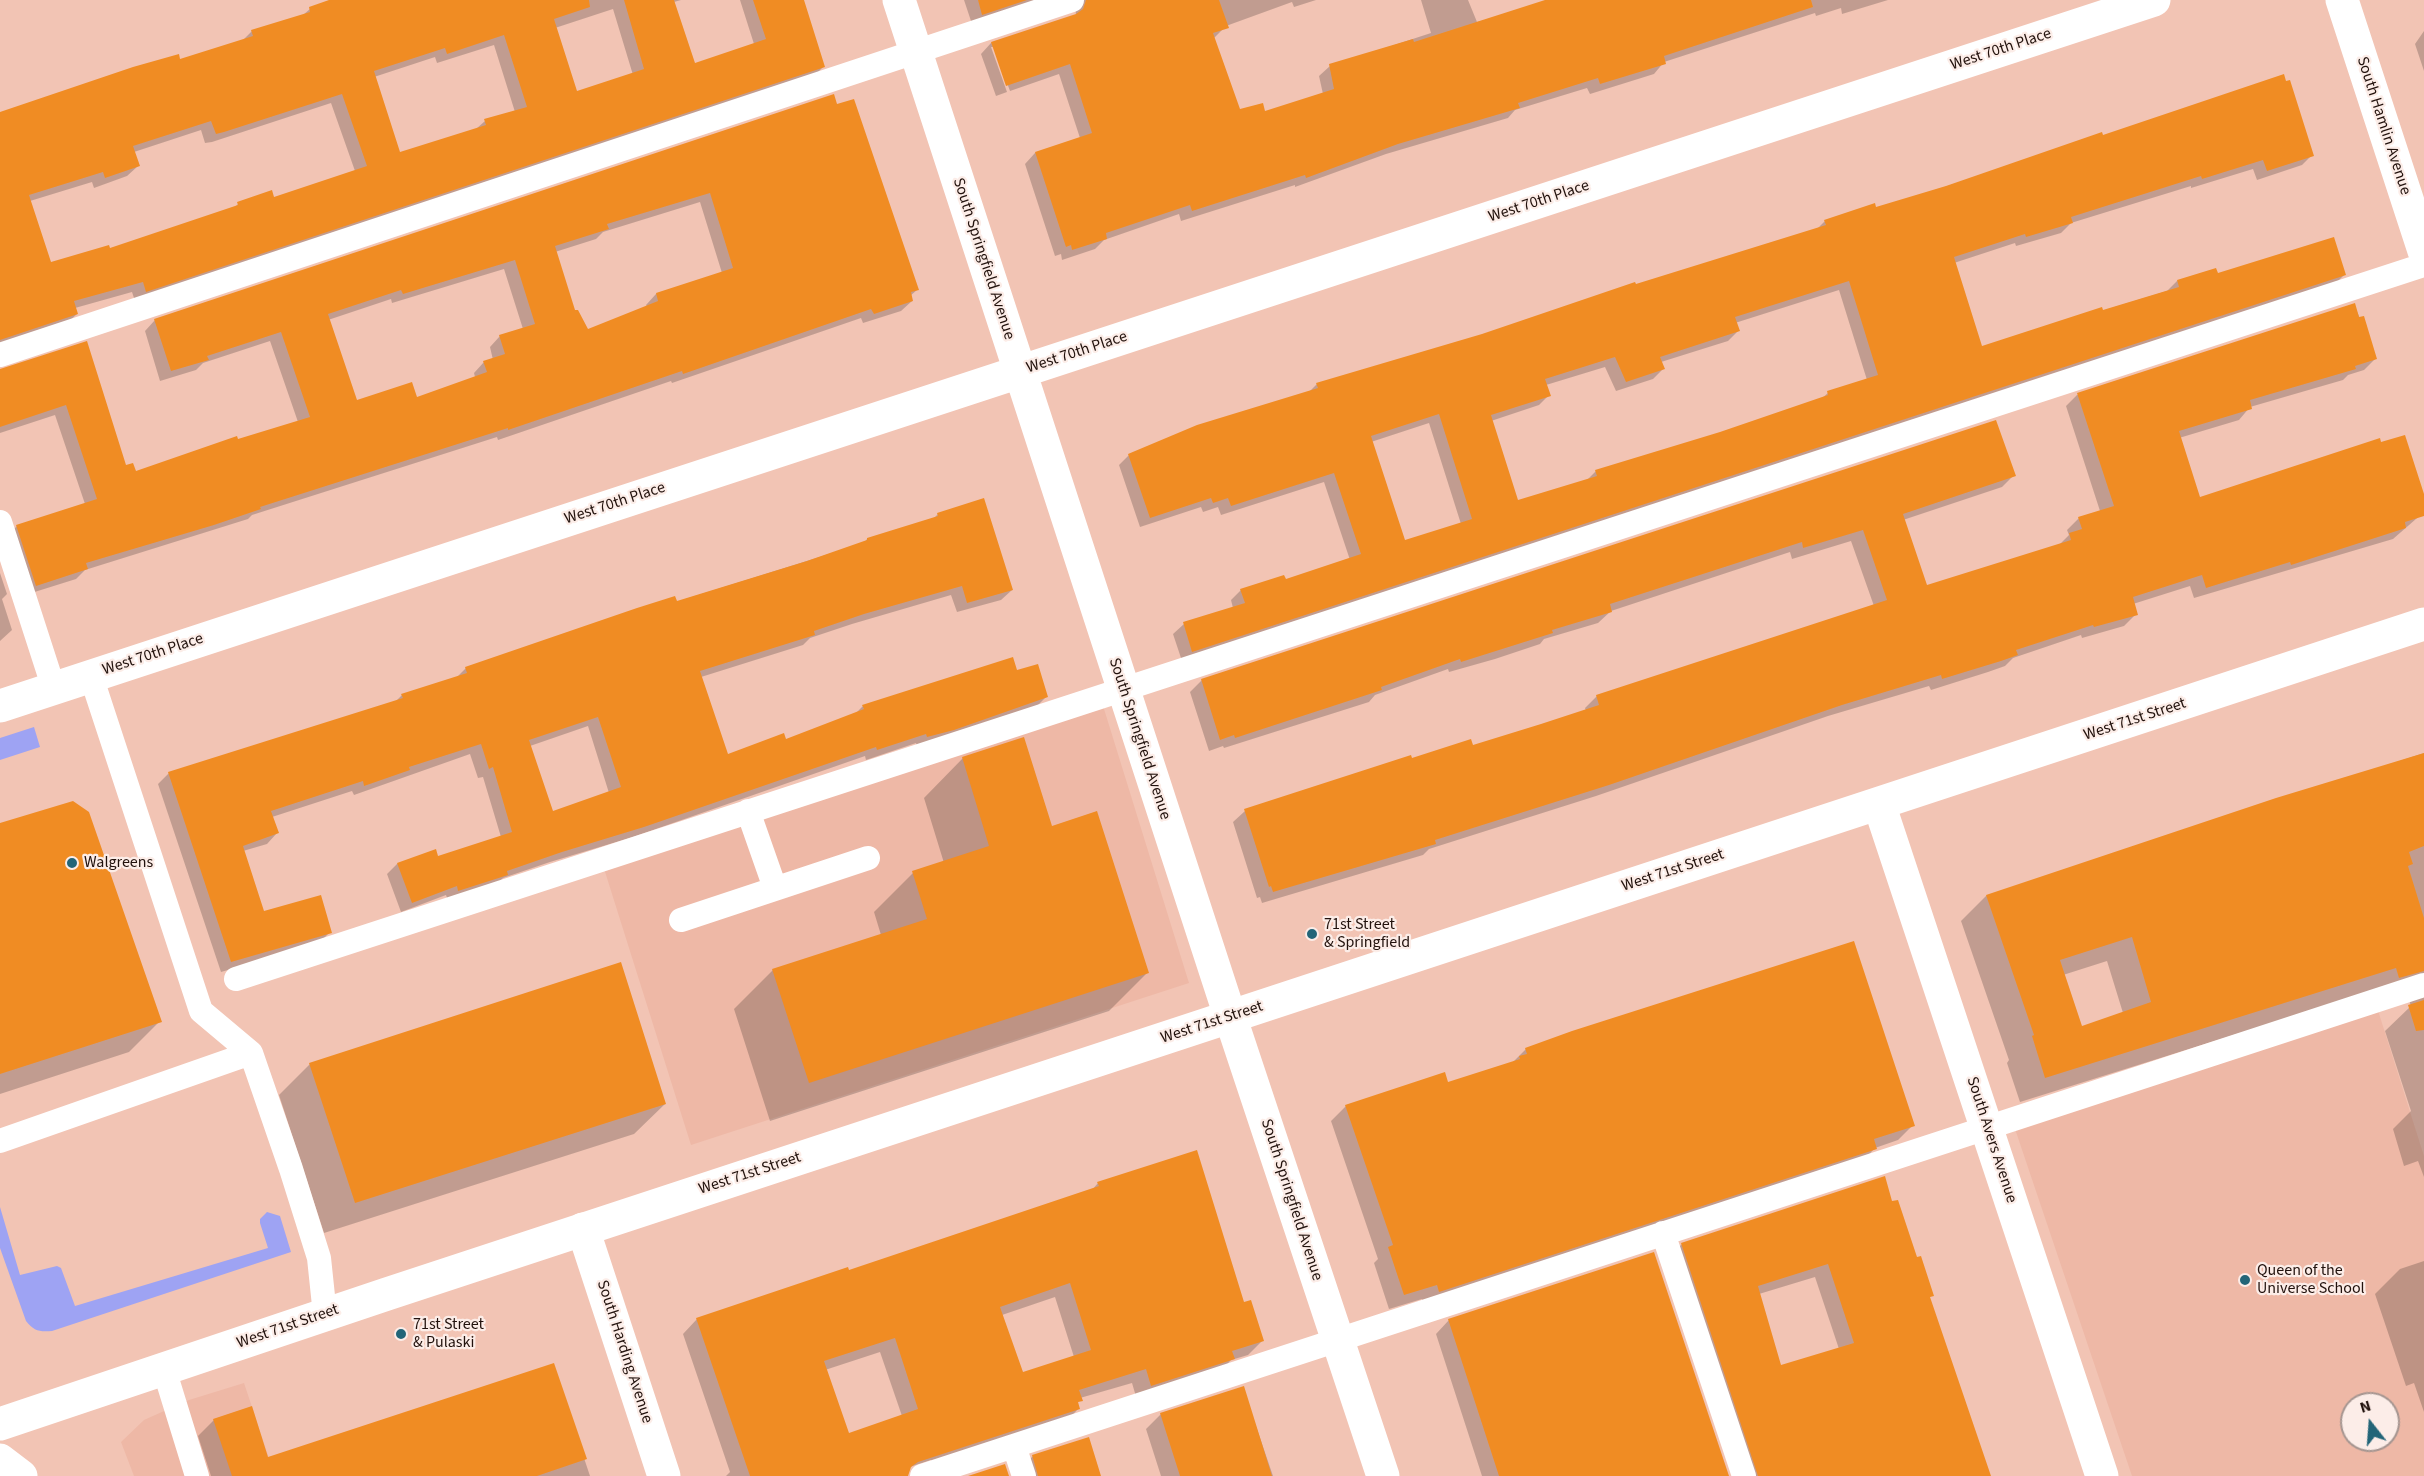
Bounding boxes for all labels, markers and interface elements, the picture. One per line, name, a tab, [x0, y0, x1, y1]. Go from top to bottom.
street label: West 70th Place	[1948, 25, 2054, 75]
street label: South Hamlin Avenue	[2352, 54, 2414, 198]
street label: South Springfield Avenue	[948, 176, 1018, 342]
street label: West 70th Place	[1486, 177, 1592, 227]
street label: West 70th Place	[1024, 328, 1130, 378]
street label: West 70th Place	[562, 479, 668, 529]
street label: West 70th Place	[100, 630, 206, 680]
street label: South Springfield Avenue	[1104, 656, 1174, 822]
street label: West 71st Street	[2081, 694, 2189, 746]
street label: West 71st Street	[1619, 845, 1727, 897]
place label: Walgreens	[84, 853, 153, 873]
marker: Walgreens	[65, 856, 79, 870]
place label: 71st Street & Springfield	[1324, 915, 1410, 953]
marker: 71st Street & Springfield	[1305, 927, 1319, 941]
street label: West 71st Street	[1158, 997, 1266, 1049]
street label: South Avers Avenue	[1961, 1074, 2021, 1206]
street label: South Springfield Avenue	[1256, 1117, 1326, 1283]
street label: West 71st Street	[696, 1148, 804, 1200]
place label: Queen of the Universe School	[2257, 1261, 2365, 1299]
marker: Queen of the Universe School	[2238, 1273, 2252, 1287]
street label: South Harding Avenue	[592, 1278, 656, 1426]
street label: West 71st Street	[235, 1301, 341, 1353]
place label: 71st Street & Pulaski	[413, 1315, 484, 1353]
marker: 71st Street & Pulaski	[394, 1327, 408, 1341]
north arrow	[2340, 1392, 2400, 1452]
text: N	[2357, 1395, 2374, 1419]

